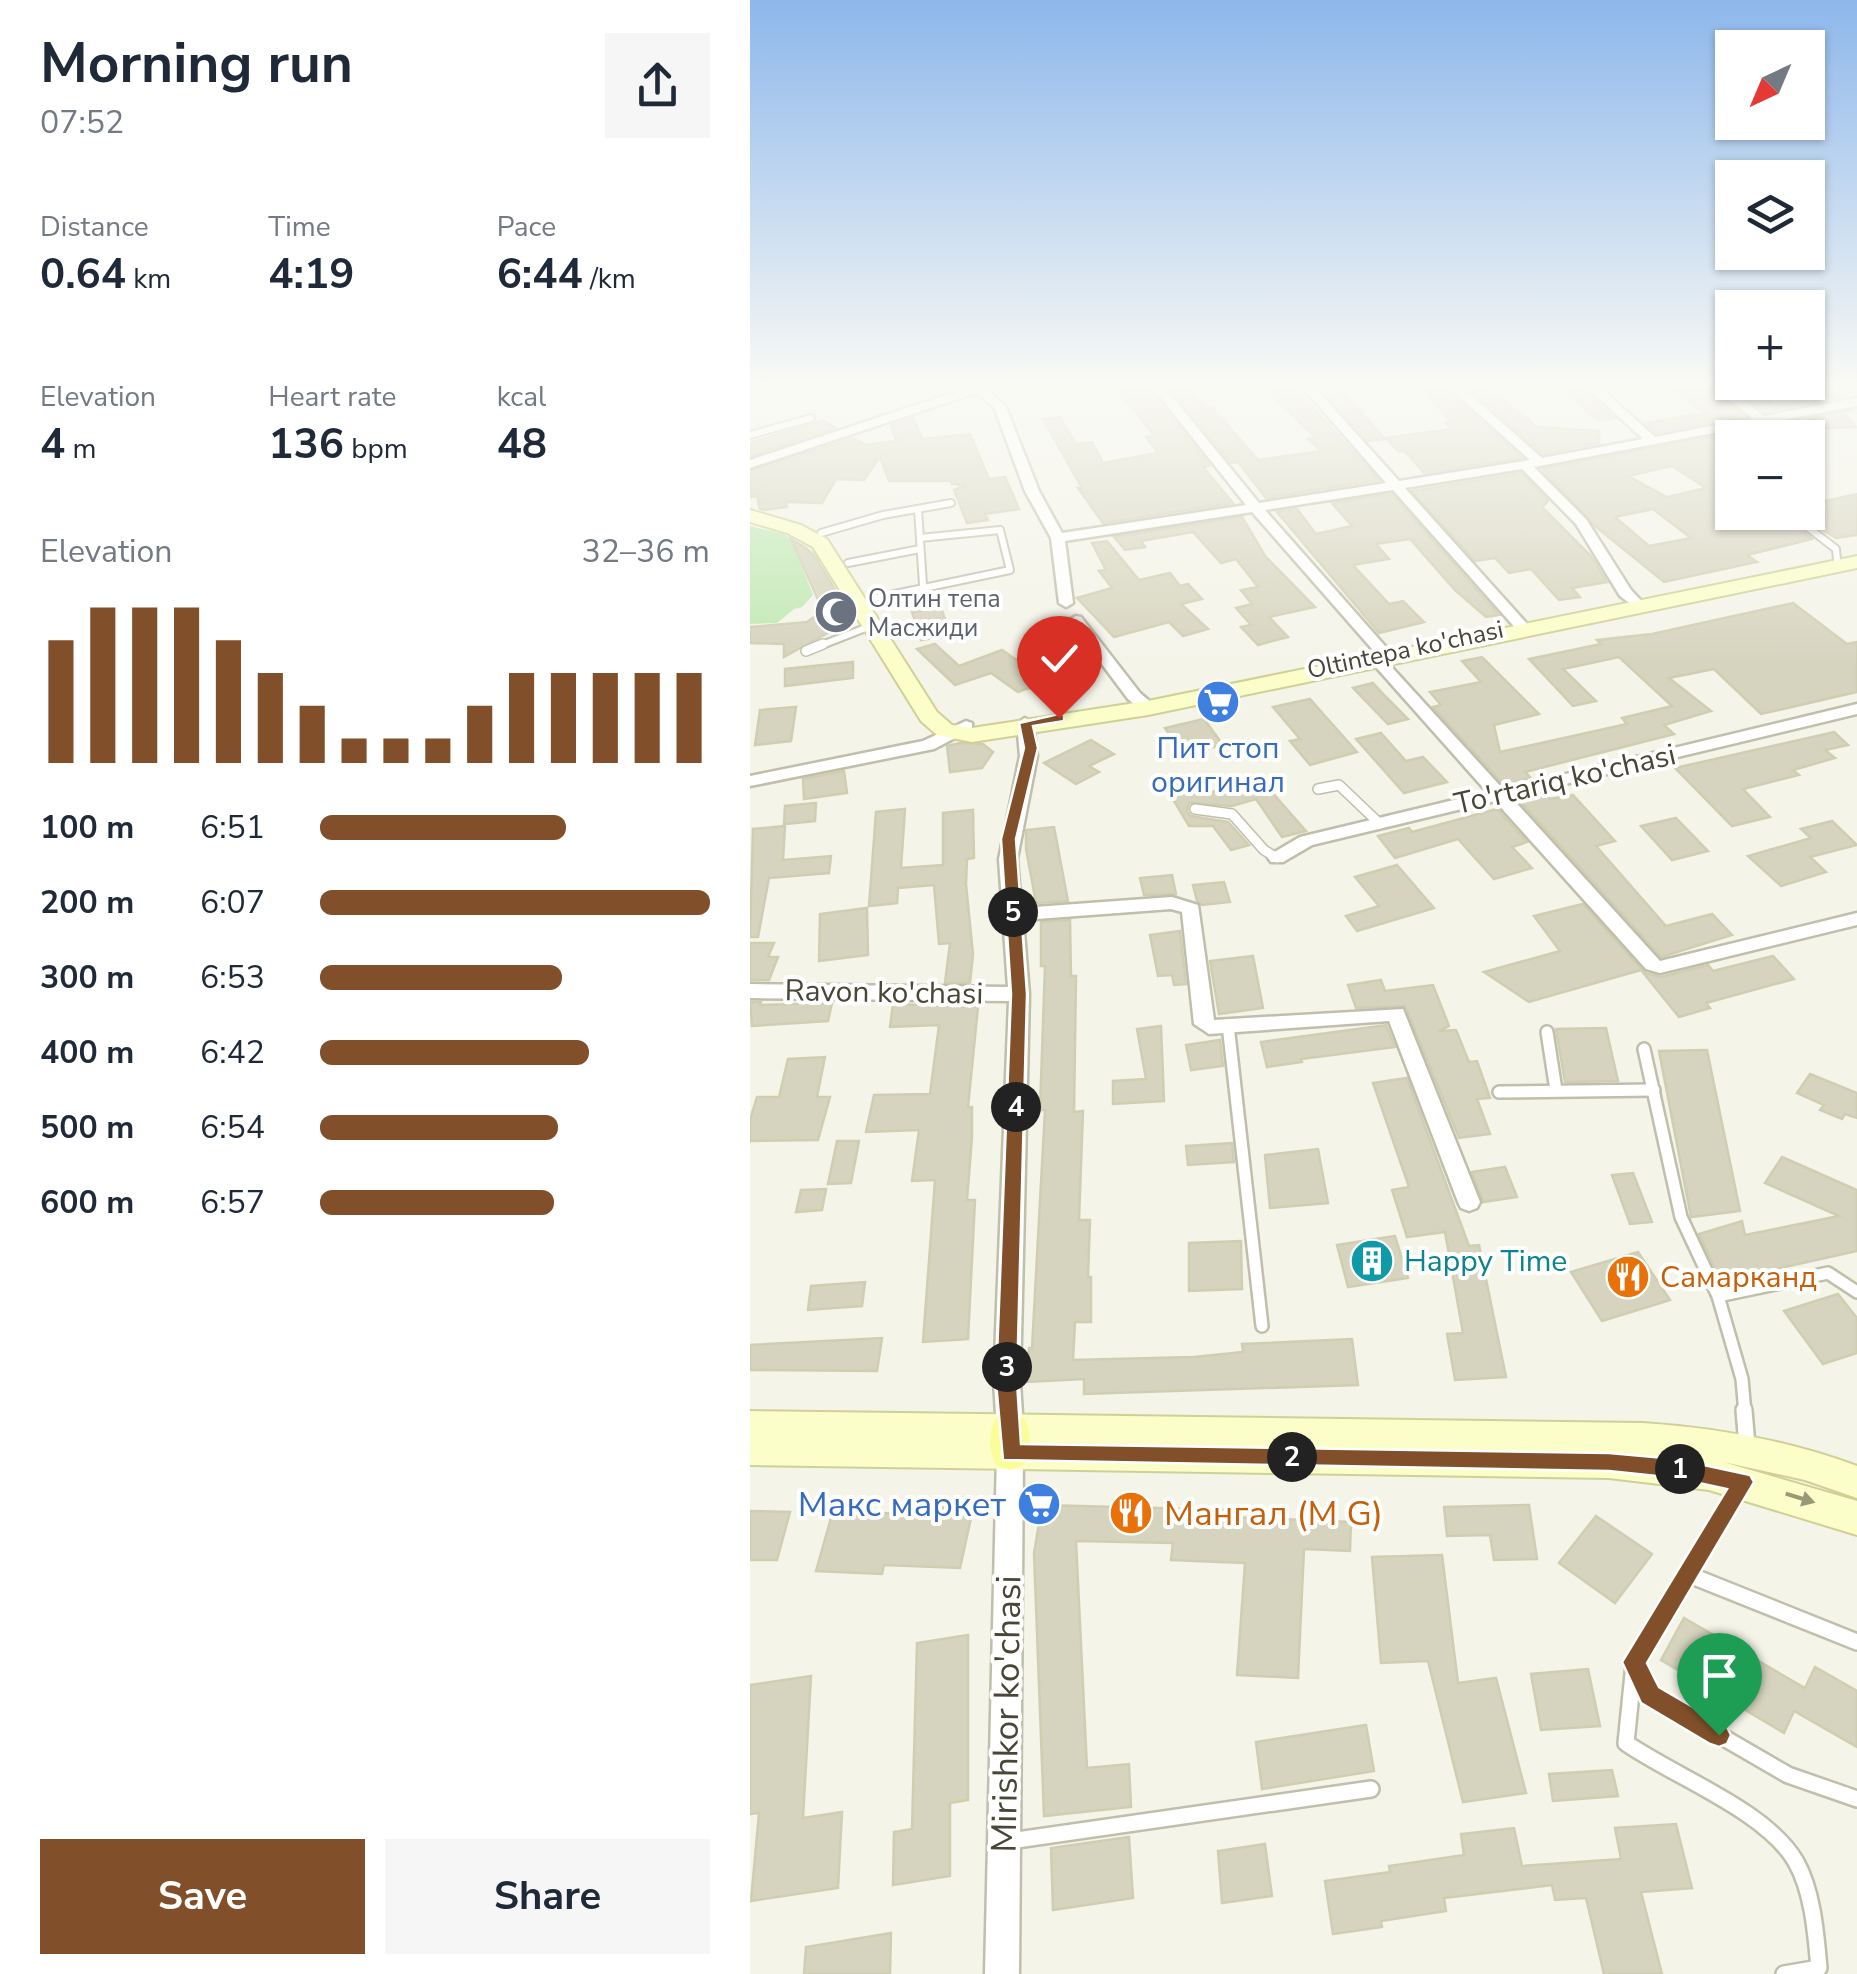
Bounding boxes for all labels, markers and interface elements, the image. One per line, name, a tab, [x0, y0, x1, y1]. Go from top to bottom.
text: Morning run	[40, 26, 353, 101]
north arrow	[1715, 30, 1825, 140]
map controls	[1715, 30, 1825, 530]
button: share	[605, 33, 710, 138]
text: 07:52	[40, 101, 124, 144]
button: layers	[1715, 160, 1825, 270]
text: Distance	[40, 208, 149, 246]
text: Time	[268, 208, 331, 246]
text: Pace	[497, 208, 556, 246]
text: 0.64	[40, 246, 126, 303]
text: 4:19	[268, 246, 354, 303]
text: 6:44	[497, 246, 583, 303]
text: km	[126, 260, 171, 298]
text: /km	[583, 260, 636, 298]
button: +	[1715, 290, 1825, 400]
text: Elevation	[40, 378, 156, 416]
text: Heart rate	[268, 378, 396, 416]
text: kcal	[497, 378, 546, 416]
text: 4	[40, 416, 65, 473]
text: 136	[268, 416, 344, 473]
text: 48	[497, 416, 547, 473]
button: −	[1715, 420, 1825, 530]
text: m	[65, 430, 96, 468]
text: bpm	[344, 430, 408, 468]
text: Elevation	[40, 530, 173, 573]
text: 32–36 m	[582, 530, 710, 573]
place label: Олтин тепа Масжиди	[868, 582, 1001, 645]
mosque icon: Олтин тепа Масжиди	[813, 589, 859, 635]
street label: Oltintepa ko'chasi	[1304, 613, 1506, 687]
pin	[1017, 616, 1102, 719]
icon: check	[1032, 631, 1087, 686]
supermarket icon: Пит стоп оригинал	[1195, 679, 1241, 725]
place label: Пит стоп оригинал	[1151, 728, 1285, 803]
street label: To'rtariq ko'chasi	[1450, 734, 1680, 825]
text: 100 m	[40, 806, 134, 849]
text: 6:51	[200, 806, 265, 849]
text: 200 m	[40, 881, 134, 924]
text: 6:07	[200, 881, 265, 924]
pin: 5	[988, 887, 1038, 937]
text: 5	[1005, 893, 1021, 931]
text: 300 m	[40, 956, 134, 999]
text: 6:53	[200, 956, 265, 999]
street label: Ravon ko'chasi	[784, 970, 984, 1015]
text: 400 m	[40, 1031, 134, 1074]
text: 6:42	[200, 1031, 265, 1074]
pin: 4	[991, 1082, 1041, 1132]
text: 4	[1008, 1088, 1024, 1126]
text: 500 m	[40, 1106, 134, 1149]
text: 6:54	[200, 1106, 265, 1149]
text: 600 m	[40, 1181, 134, 1224]
text: 6:57	[200, 1181, 265, 1224]
building icon: Happy Time	[1349, 1238, 1395, 1284]
place label: Happy Time	[1404, 1241, 1567, 1282]
restaurant icon: Самарканд	[1605, 1254, 1651, 1300]
place label: Самарканд	[1660, 1257, 1817, 1298]
pin: 3	[982, 1342, 1032, 1392]
text: 3	[999, 1348, 1015, 1386]
pin: 2	[1267, 1432, 1317, 1482]
text: 2	[1284, 1438, 1300, 1476]
pin: 1	[1655, 1444, 1705, 1494]
text: 1	[1672, 1450, 1688, 1488]
place label: Макс маркет	[798, 1481, 1006, 1528]
supermarket icon: Макс маркет	[1016, 1481, 1062, 1527]
restaurant icon: Мангал (M G)	[1108, 1490, 1154, 1536]
place label: Мангал (M G)	[1164, 1490, 1383, 1537]
one-way arrow	[1786, 1491, 1816, 1506]
street label: Mirishkor ko'chasi	[981, 1575, 1032, 1853]
pin	[1677, 1633, 1762, 1736]
icon: arrive	[1692, 1648, 1747, 1703]
button: Save	[40, 1839, 365, 1954]
button: Share	[385, 1839, 710, 1954]

